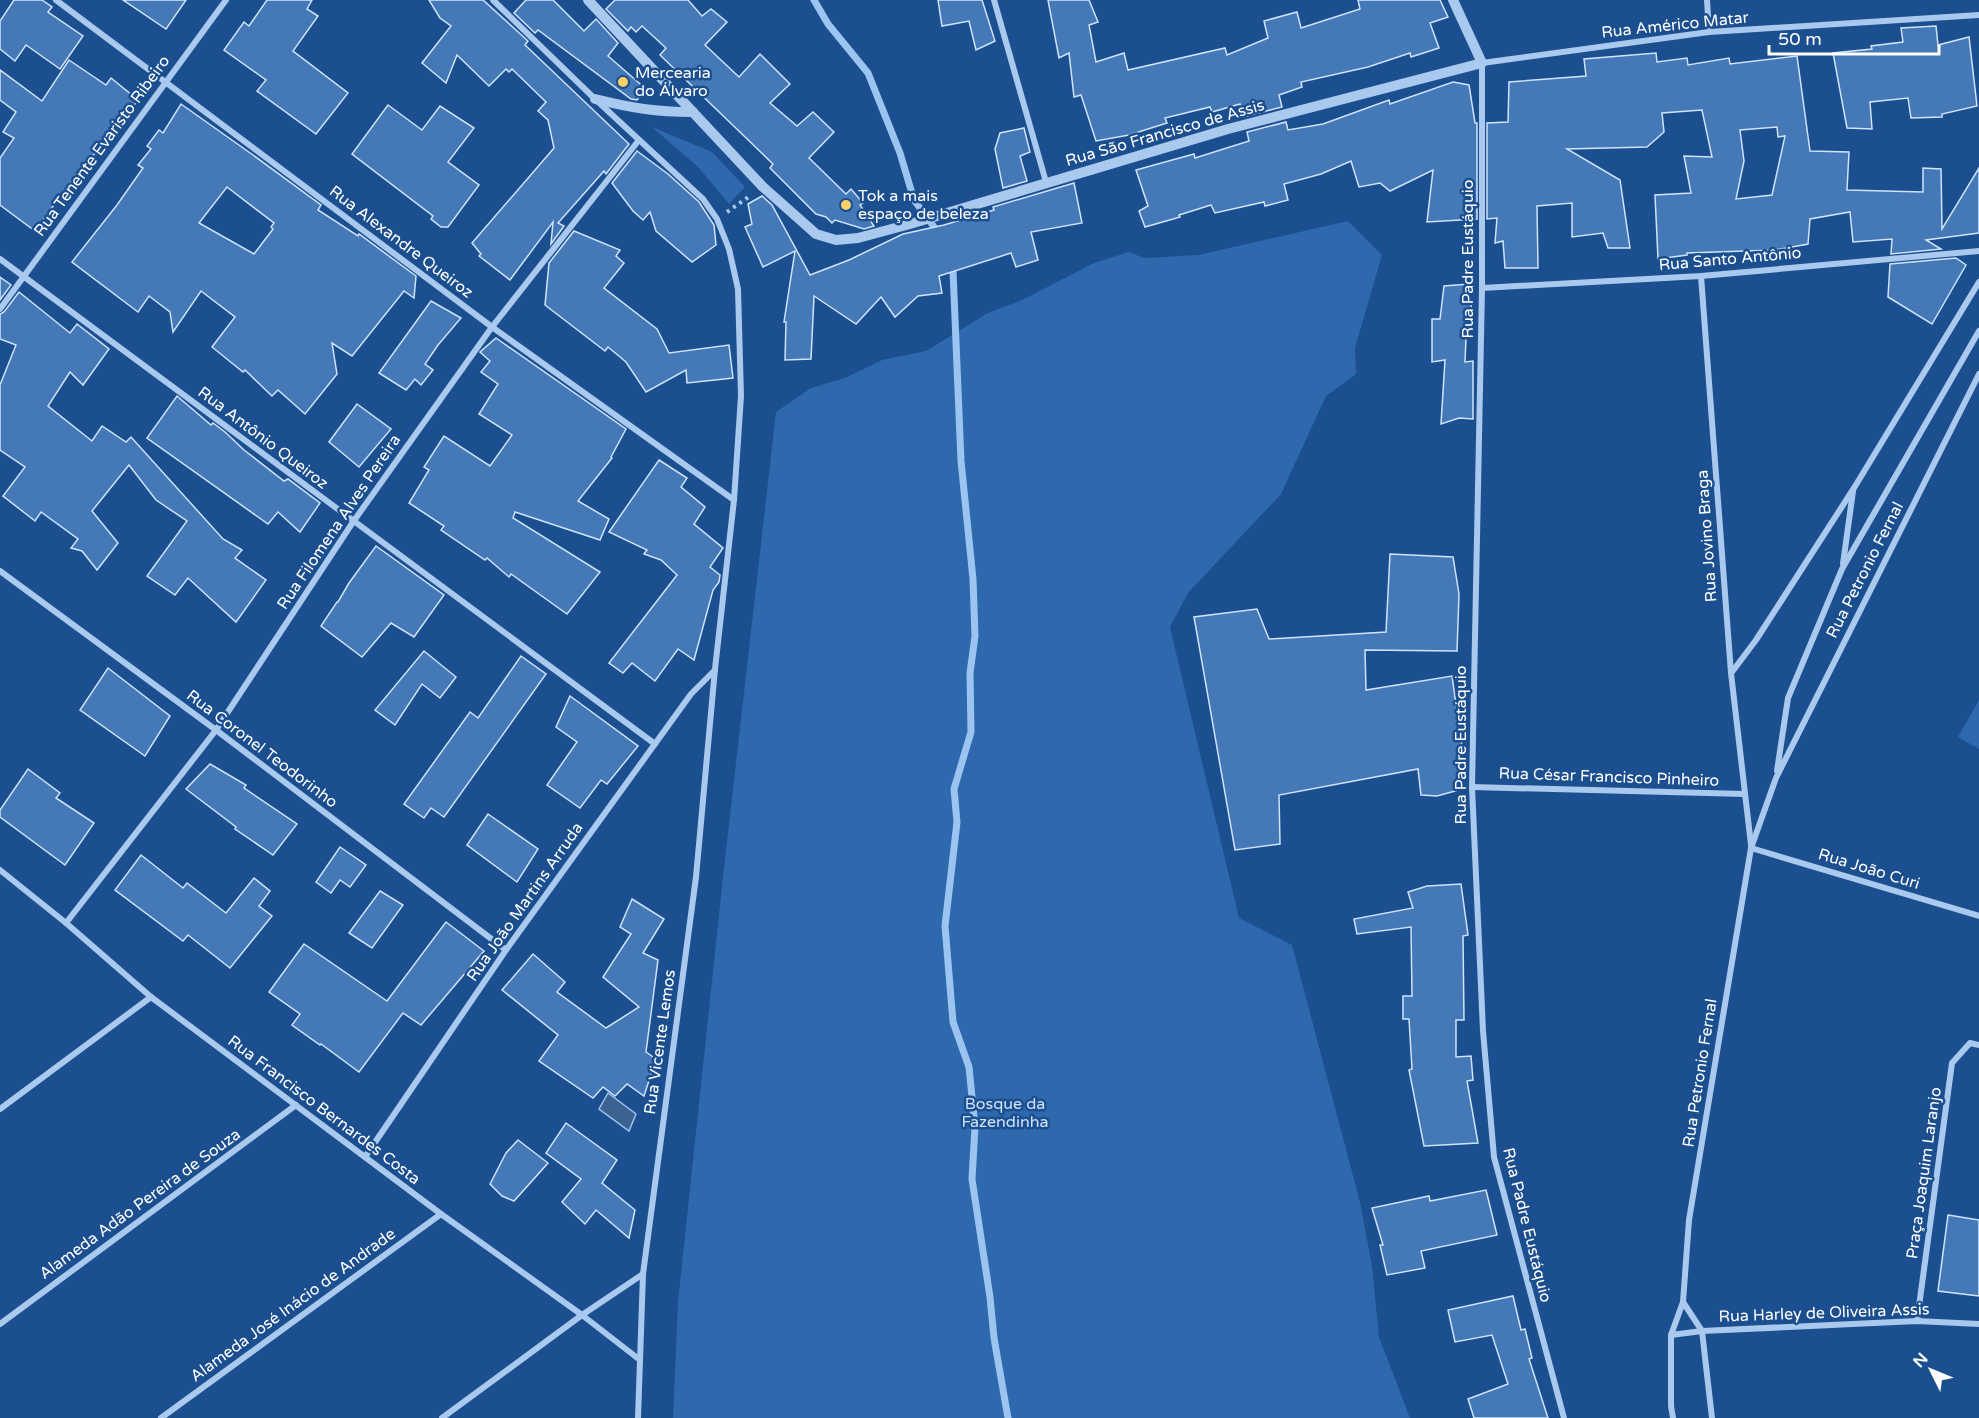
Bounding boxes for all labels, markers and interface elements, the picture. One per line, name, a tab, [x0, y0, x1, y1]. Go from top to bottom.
street label: Rua Américo Matar	[1600, 7, 1750, 43]
scale bar	[1769, 18, 1938, 56]
text: 50 m	[1778, 28, 1822, 50]
street label: Rua Tenente Evaristo Ribeiro	[30, 52, 174, 240]
place label: Mercearia do Álvaro	[635, 63, 711, 101]
marker: Mercearia do Álvaro	[616, 75, 630, 89]
street label: Rua São Francisco de Assis	[1063, 95, 1267, 171]
street label: Rua Padre Eustáquio	[1458, 180, 1478, 338]
street label: Rua Alexandre Queiroz	[325, 181, 477, 303]
place label: Tok a mais espaço de beleza	[858, 186, 989, 224]
marker: Tok a mais espaço de beleza	[839, 198, 853, 212]
street label: Rua Santo Antônio	[1658, 243, 1802, 275]
street label: Rua Antônio Queiroz	[194, 382, 332, 494]
street label: Rua Filomena Alves Pereira	[273, 431, 405, 613]
street label: Rua Jovino Braga	[1692, 469, 1722, 603]
street label: Rua Petronio Fernal	[1822, 499, 1908, 641]
street label: Rua Padre Eustáquio	[1451, 666, 1471, 824]
street label: Rua Coronel Teodorinho	[182, 686, 342, 812]
street label: Rua César Francisco Pinheiro	[1498, 763, 1720, 791]
street label: Rua João Martins Arruda	[462, 819, 588, 985]
street label: Rua João Curi	[1816, 844, 1922, 894]
street label: Rua Vicente Lemos	[640, 968, 680, 1116]
street label: Rua Petronio Fernal	[1678, 997, 1722, 1149]
street label: Rua Francisco Bernardes Costa	[224, 1031, 424, 1189]
street label: Praça Joaquim Laranjo	[1902, 1086, 1946, 1260]
park label: Bosque da Fazendinha	[962, 1094, 1048, 1132]
street label: Alameda Adão Pereira de Souza	[35, 1124, 245, 1284]
street label: Rua Padre Eustáquio	[1498, 1146, 1556, 1304]
street label: Alameda José Inácio de Andrade	[187, 1224, 399, 1386]
street label: Rua Harley de Oliveira Assis	[1718, 1299, 1930, 1327]
north arrow	[1901, 1340, 1961, 1400]
text: N	[1909, 1349, 1932, 1372]

